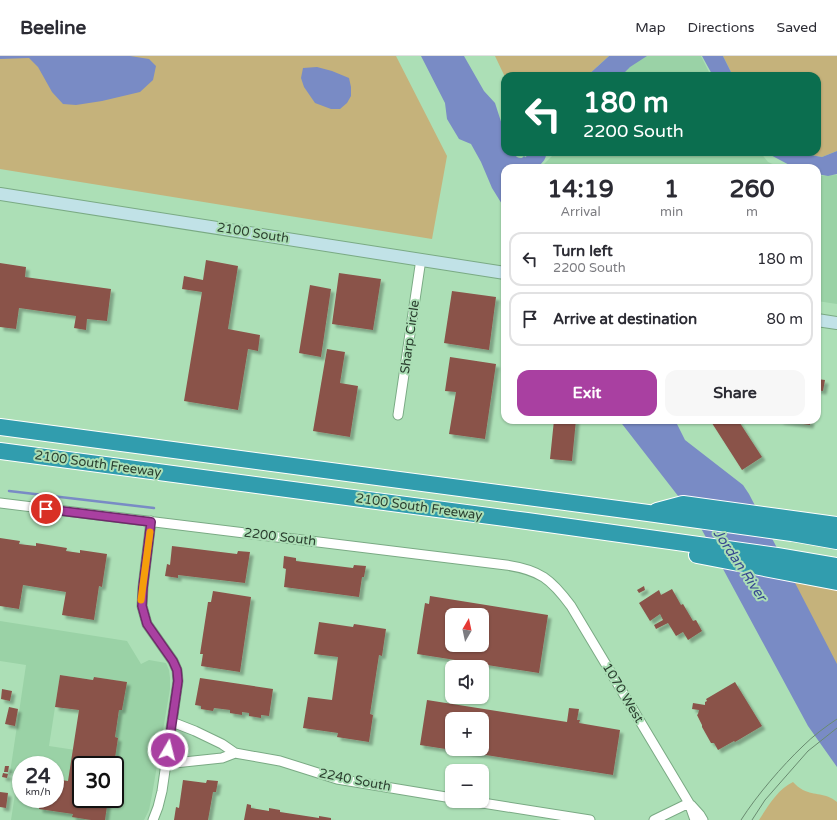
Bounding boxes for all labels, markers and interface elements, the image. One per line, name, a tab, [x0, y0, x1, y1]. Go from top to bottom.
text: Beeline	[20, 17, 86, 39]
text: Map	[635, 19, 666, 36]
text: Directions	[688, 19, 755, 36]
text: Saved	[777, 19, 817, 36]
text: 180 m	[583, 86, 669, 120]
icon: left	[517, 88, 569, 140]
text: 2200 South	[583, 120, 684, 142]
text: 14:19	[547, 175, 614, 204]
text: 1	[664, 175, 679, 204]
text: 260	[729, 175, 775, 204]
text: Arrival	[560, 204, 601, 220]
text: min	[660, 204, 683, 220]
text: m	[746, 204, 758, 220]
street label: 2100 South	[216, 219, 290, 247]
text: Turn left	[553, 242, 613, 260]
icon: left	[519, 248, 541, 270]
text: 180 m	[757, 250, 803, 268]
text: 2200 South	[553, 260, 626, 276]
street label: Sharp Circle	[397, 299, 423, 375]
icon: arrive	[519, 308, 541, 330]
text: Arrive at destination	[553, 310, 697, 328]
text: 80 m	[766, 310, 803, 328]
button: Exit	[517, 370, 657, 416]
button: Share	[665, 370, 805, 416]
street label: 2100 South Freeway	[34, 447, 162, 481]
street label: 2100 South Freeway	[355, 490, 483, 524]
pin	[29, 492, 63, 526]
icon: arrive	[35, 498, 57, 520]
street label: 2200 South	[243, 525, 317, 549]
water label: Jordan River	[710, 526, 771, 606]
north arrow	[445, 608, 489, 652]
map controls	[445, 608, 489, 808]
button: sound	[445, 660, 489, 704]
street label: 1070 West	[599, 660, 647, 726]
button: +	[445, 712, 489, 756]
position arrow	[147, 729, 189, 771]
speed limit sign: 30	[72, 756, 124, 808]
button: −	[445, 764, 489, 808]
text: 24	[25, 765, 51, 789]
street label: 2240 South	[318, 765, 392, 795]
text: km/h	[25, 786, 51, 798]

